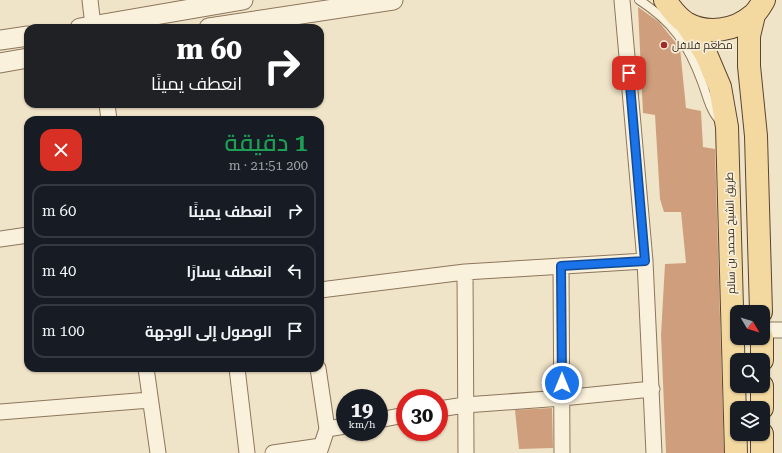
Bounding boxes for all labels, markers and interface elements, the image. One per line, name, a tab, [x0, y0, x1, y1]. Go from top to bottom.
text: 60 m	[177, 33, 242, 66]
place label: مطعم فلافل	[672, 39, 733, 53]
icon: right	[256, 40, 308, 92]
marker: مطعم فلافل	[659, 40, 669, 50]
pin	[612, 56, 646, 90]
icon: arrive	[618, 62, 640, 84]
text: انعطف يمينًا	[151, 73, 242, 94]
button: close	[40, 129, 82, 171]
text: 1 دقيقة	[225, 129, 308, 157]
text: 200 m · 21:51	[229, 158, 308, 173]
street label: طريق الشيخ محمد بن سالم	[723, 172, 739, 294]
icon: right	[284, 200, 306, 222]
text: 60 m	[42, 202, 76, 220]
text: انعطف يمينًا	[188, 203, 272, 221]
icon: left	[284, 260, 306, 282]
text: 40 m	[42, 262, 76, 280]
text: انعطف يسارًا	[186, 263, 272, 281]
north arrow	[730, 305, 770, 345]
map controls	[730, 305, 770, 441]
icon: arrive	[284, 320, 306, 342]
text: 100 m	[42, 322, 85, 340]
text: الوصول إلى الوجهة	[145, 323, 272, 341]
button: search	[730, 353, 770, 393]
position arrow	[541, 362, 583, 404]
speed limit sign: 30	[396, 389, 448, 441]
text: 19	[351, 398, 373, 422]
button: layers	[730, 401, 770, 441]
text: km/h	[349, 419, 375, 430]

